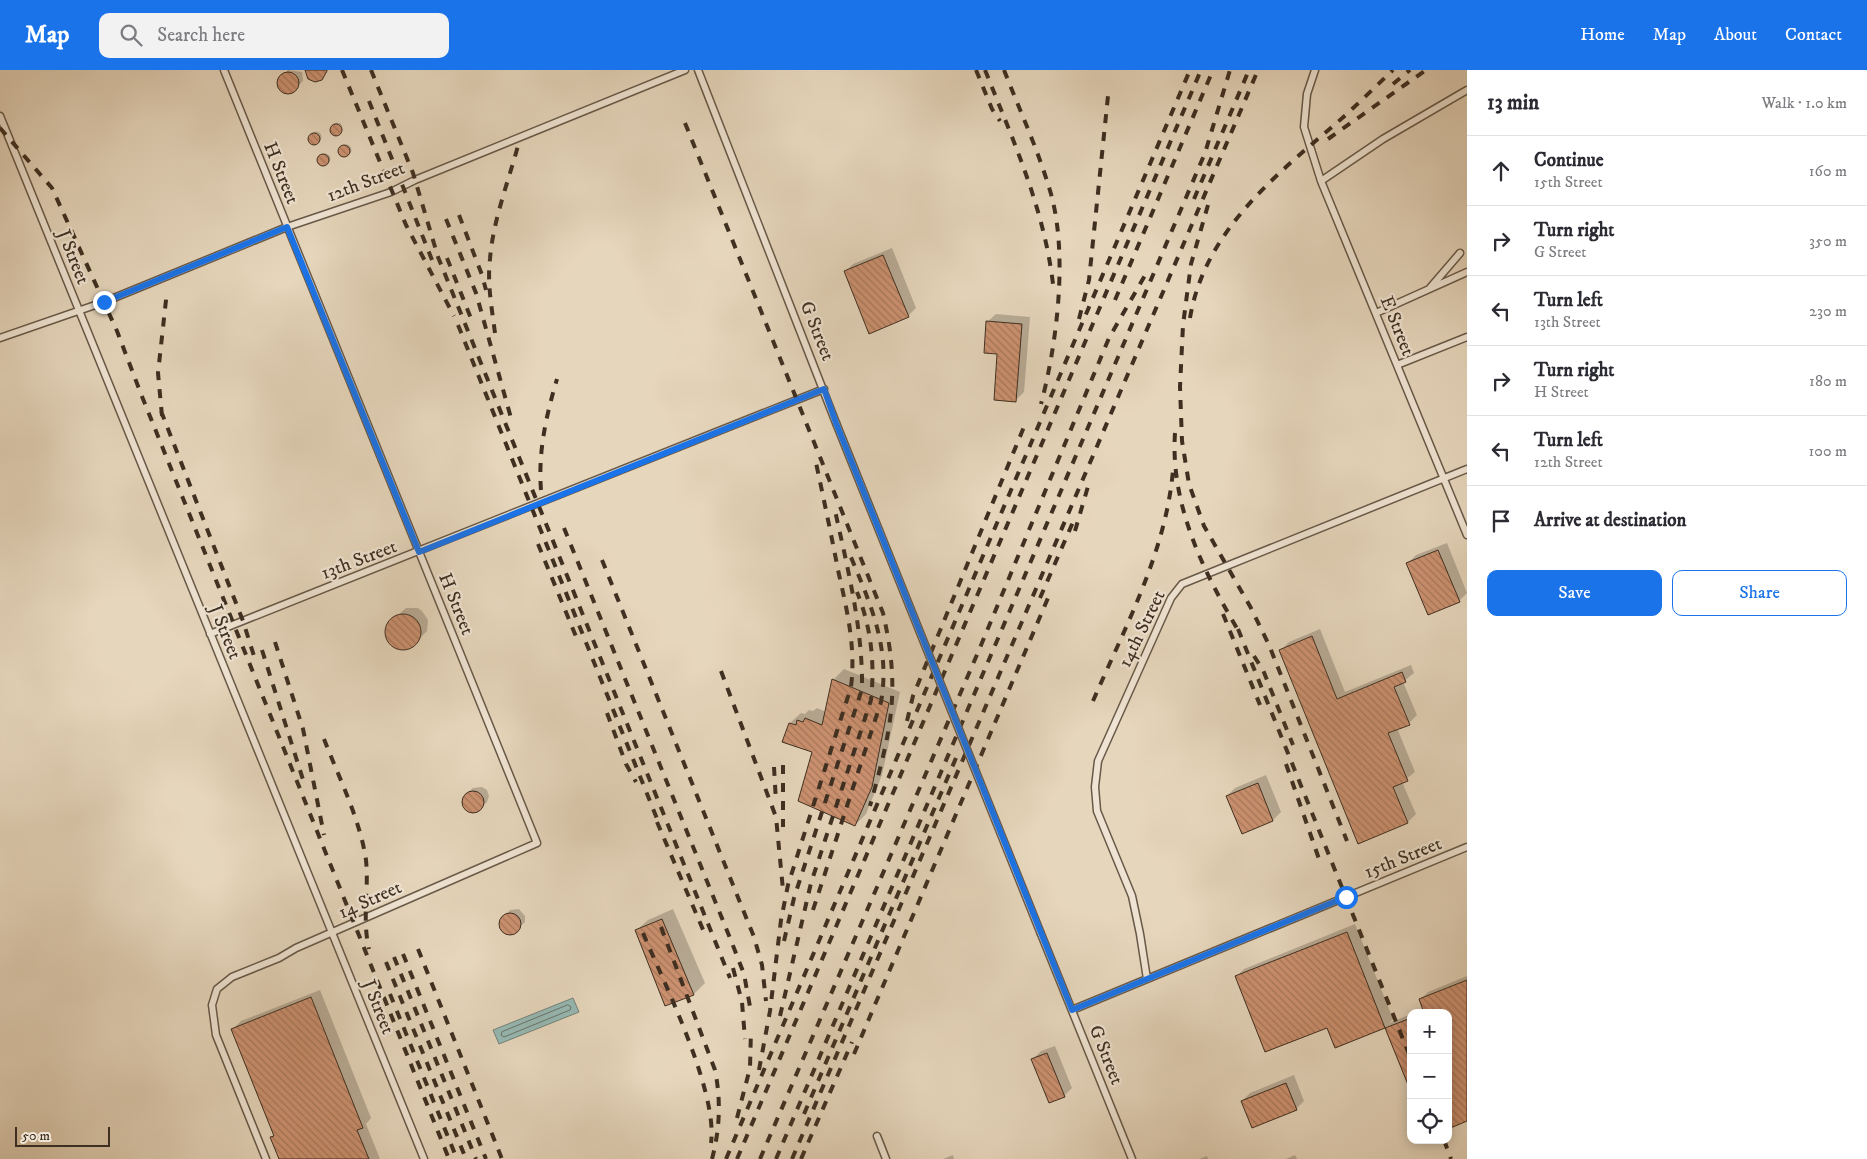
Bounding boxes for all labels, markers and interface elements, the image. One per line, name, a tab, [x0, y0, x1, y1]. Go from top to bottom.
search box	[99, 13, 449, 58]
text: Map	[25, 20, 69, 50]
icon: search	[117, 21, 145, 49]
text: Search here	[157, 24, 245, 47]
text: Home	[1580, 24, 1625, 46]
text: Map	[1653, 24, 1686, 46]
text: About	[1714, 24, 1757, 46]
text: Contact	[1785, 24, 1842, 46]
text: 13 min	[1487, 90, 1539, 116]
text: Walk · 1.0 km	[1761, 93, 1847, 113]
street label: H Street	[258, 139, 304, 207]
text: Continue	[1534, 149, 1604, 172]
street label: 12th Street	[324, 157, 408, 207]
icon: ahead	[1487, 157, 1515, 185]
text: 160 m	[1809, 161, 1847, 181]
text: 15th Street	[1534, 172, 1603, 192]
text: Turn right	[1534, 219, 1614, 242]
street label: J Street	[51, 225, 94, 288]
icon: right	[1487, 227, 1515, 255]
text: 350 m	[1809, 231, 1847, 251]
text: G Street	[1534, 242, 1586, 262]
text: Turn left	[1534, 289, 1603, 312]
route end	[93, 291, 116, 314]
street label: E Street	[1375, 293, 1419, 359]
icon: left	[1487, 297, 1515, 325]
street label: G Street	[795, 298, 839, 364]
text: 230 m	[1809, 301, 1847, 321]
text: 13th Street	[1534, 312, 1601, 332]
text: Turn right	[1534, 359, 1614, 382]
icon: right	[1487, 367, 1515, 395]
text: 180 m	[1809, 371, 1847, 391]
text: H Street	[1534, 382, 1589, 402]
text: Turn left	[1534, 429, 1603, 452]
icon: left	[1487, 437, 1515, 465]
text: 100 m	[1809, 441, 1847, 461]
text: 12th Street	[1534, 452, 1603, 472]
icon: arrive	[1487, 507, 1515, 535]
text: Arrive at destination	[1534, 509, 1686, 532]
street label: 13th Street	[318, 535, 400, 585]
street label: H Street	[433, 570, 479, 638]
button: Save	[1487, 570, 1662, 616]
button: Share	[1672, 570, 1847, 616]
street label: 14th Street	[1113, 587, 1171, 671]
street label: J Street	[203, 600, 246, 663]
street label: 15th Street	[1361, 832, 1445, 884]
street label: 14 Street	[335, 876, 405, 924]
route start	[1335, 886, 1358, 909]
street label: J Street	[356, 975, 399, 1038]
map controls	[1407, 1009, 1452, 1144]
button: +	[1407, 1009, 1452, 1054]
street label: G Street	[1084, 1022, 1128, 1088]
button: −	[1407, 1054, 1452, 1099]
button: locate	[1407, 1099, 1452, 1144]
scale bar	[15, 1124, 110, 1147]
text: 50 m	[22, 1127, 50, 1145]

